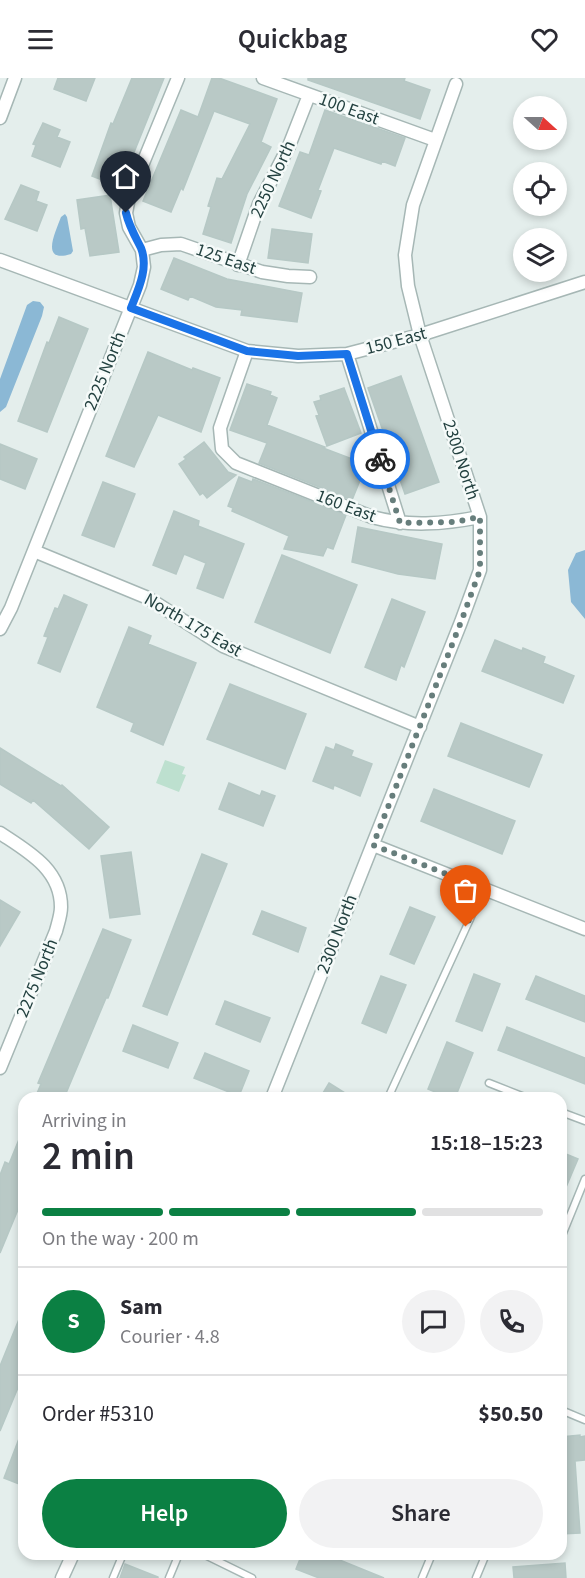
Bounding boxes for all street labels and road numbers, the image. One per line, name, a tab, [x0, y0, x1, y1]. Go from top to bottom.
street label: 100 East	[315, 87, 383, 131]
street label: 2250 North	[244, 136, 302, 222]
street label: 125 East	[192, 237, 260, 281]
street label: 150 East	[363, 321, 429, 361]
street label: 2225 North	[78, 328, 132, 414]
street label: 2300 North	[436, 417, 486, 503]
street label: 160 East	[312, 483, 380, 529]
street label: North 175 East	[139, 587, 247, 663]
street label: 2300 North	[310, 891, 364, 977]
street label: 2275 North	[10, 935, 64, 1021]

